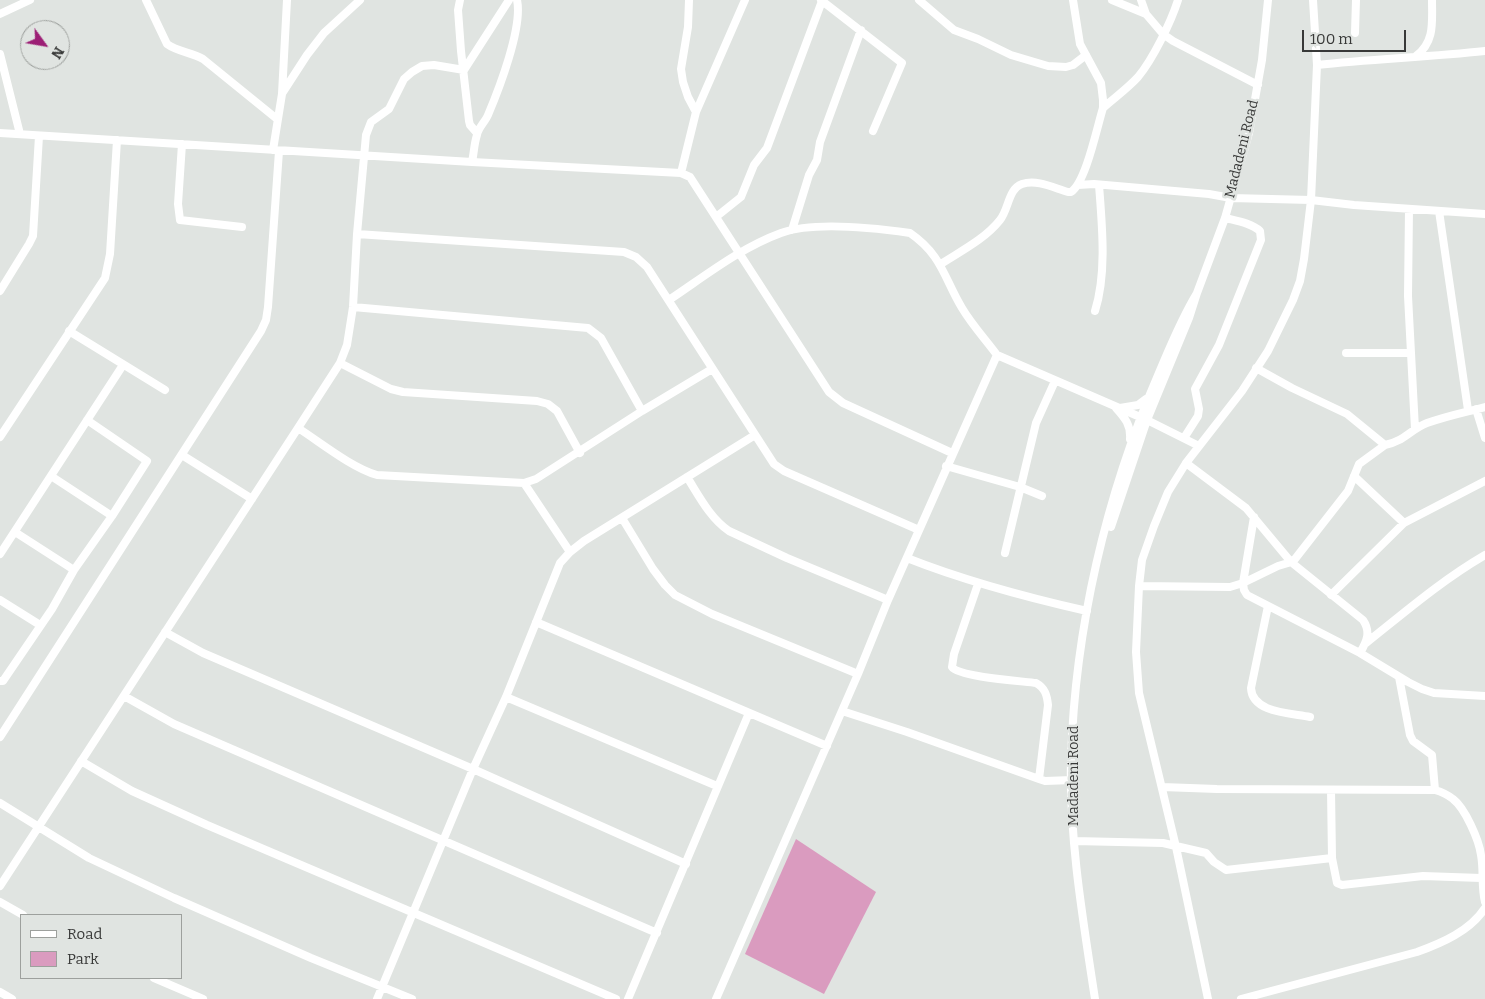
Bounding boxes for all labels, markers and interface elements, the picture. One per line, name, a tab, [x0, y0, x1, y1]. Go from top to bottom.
north arrow	[20, 20, 70, 70]
scale bar	[1305, 20, 1409, 52]
text: 100 m	[1310, 30, 1353, 48]
text: N	[47, 44, 67, 62]
street label: Madadeni Road	[1222, 98, 1262, 200]
street label: Madadeni Road	[1066, 726, 1082, 826]
legend	[20, 914, 182, 979]
text: Road	[67, 925, 102, 943]
text: Park	[67, 950, 99, 968]

